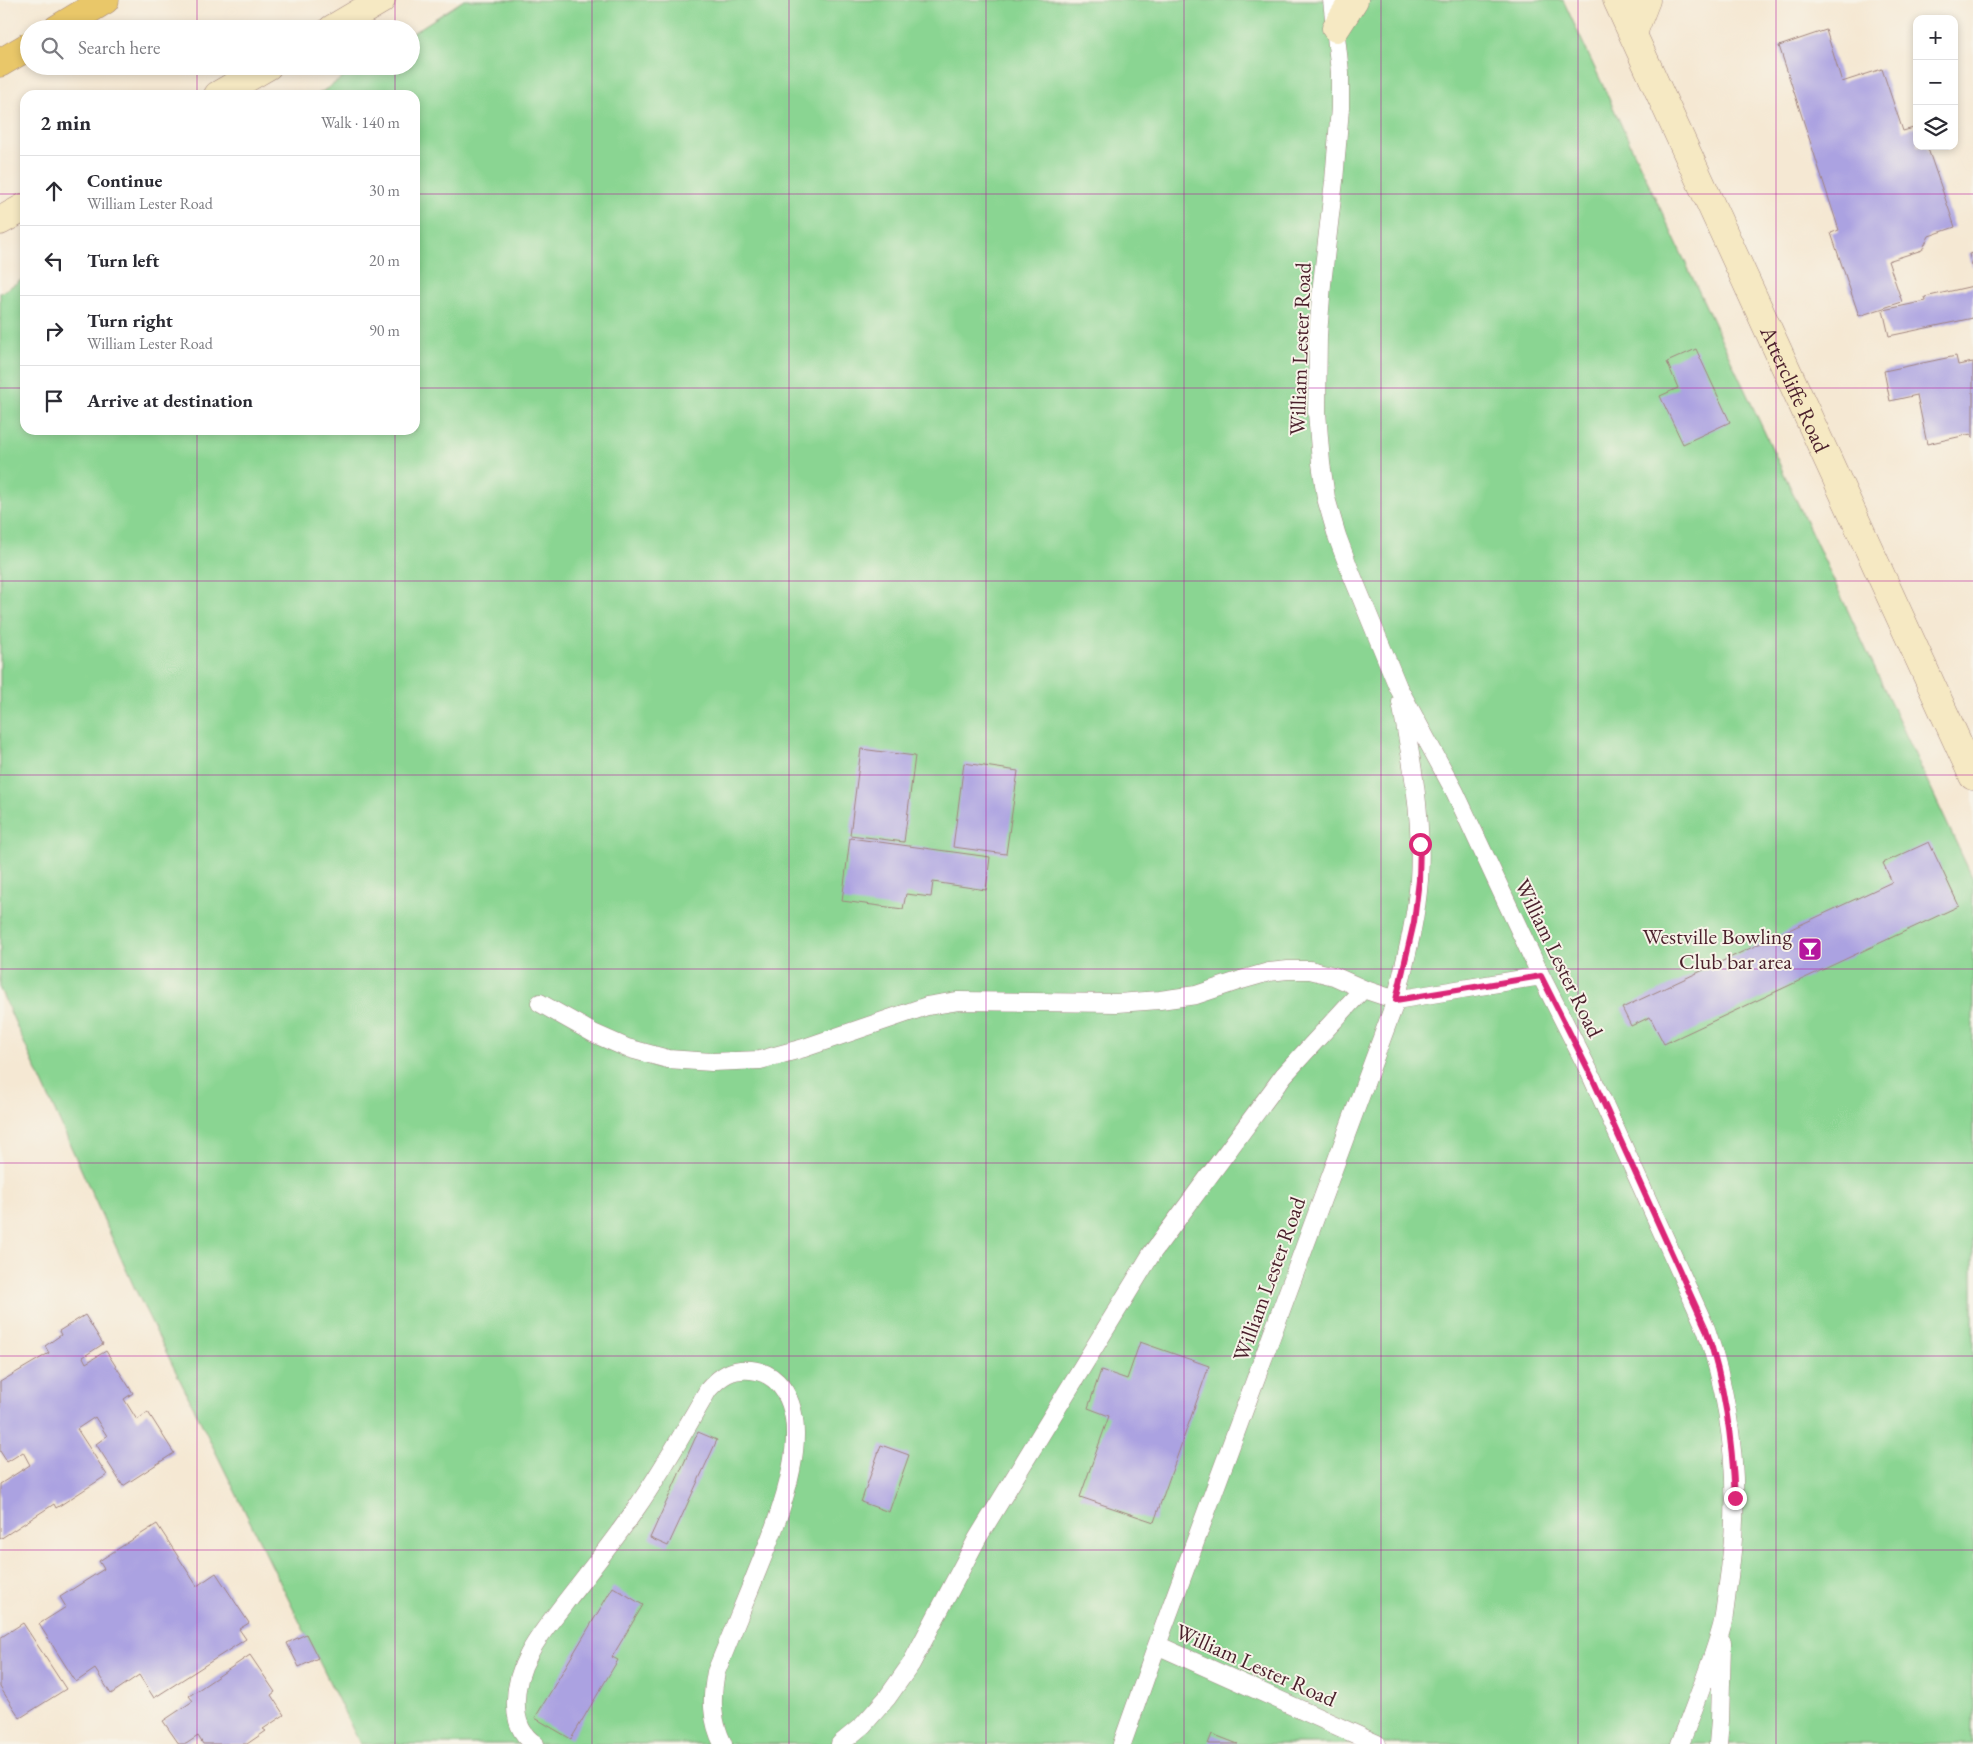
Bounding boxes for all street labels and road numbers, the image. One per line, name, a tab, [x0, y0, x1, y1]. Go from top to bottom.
street label: William Lester Road	[1282, 261, 1318, 436]
street label: Attercliffe Road	[1754, 320, 1837, 458]
street label: William Lester Road	[1508, 874, 1610, 1043]
street label: William Lester Road	[1226, 1192, 1313, 1365]
street label: William Lester Road	[1171, 1617, 1342, 1714]

